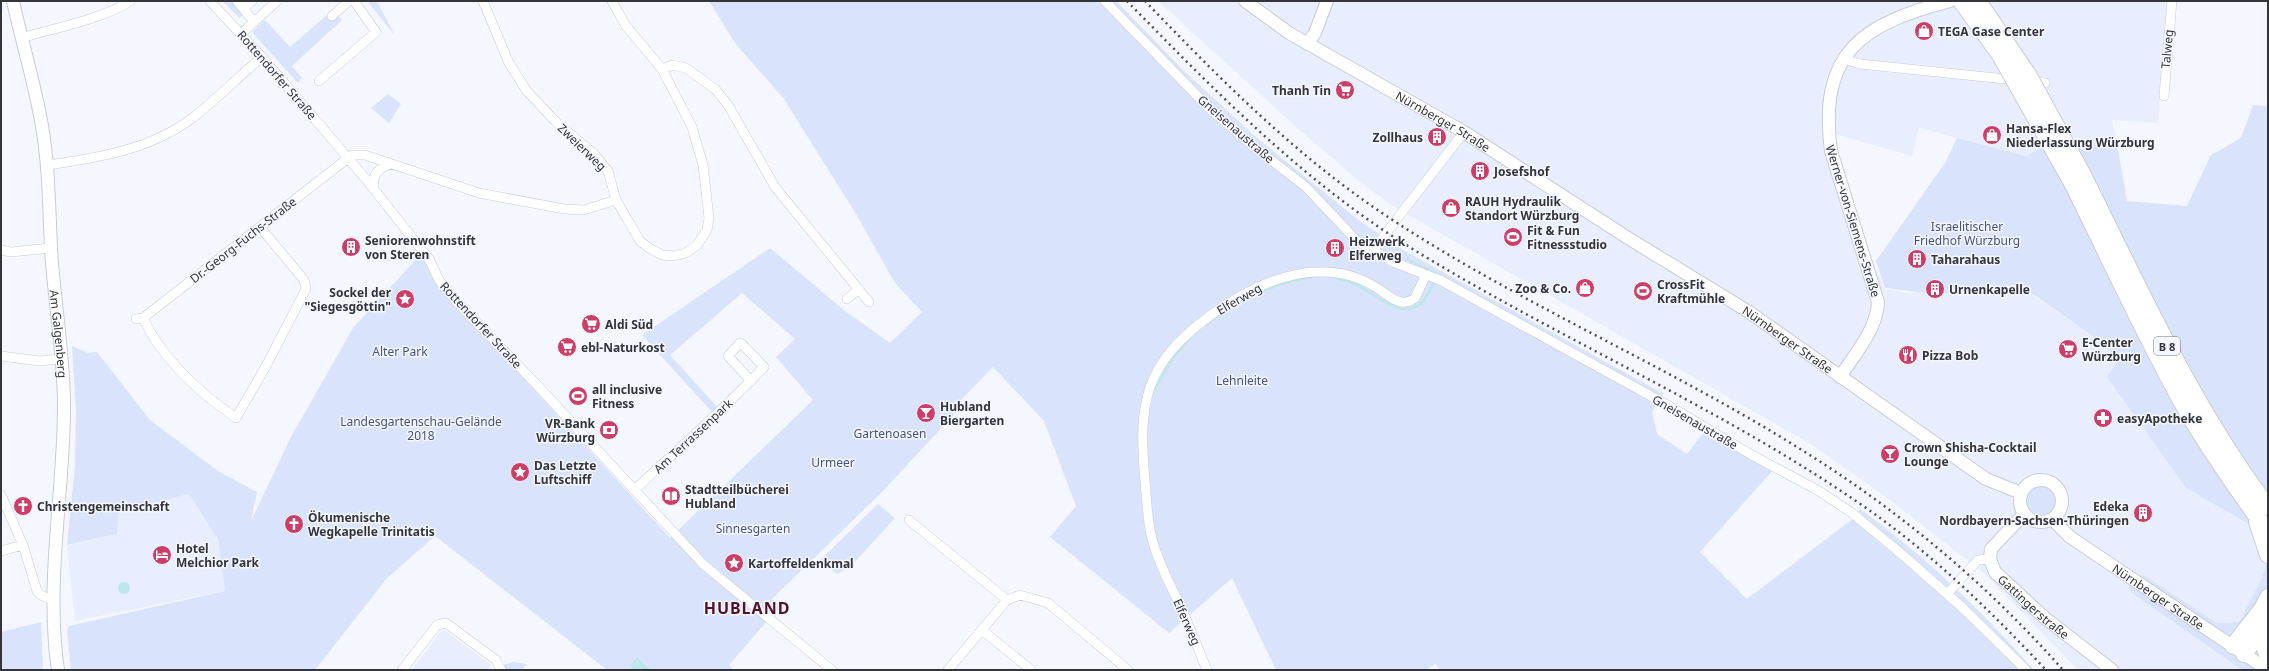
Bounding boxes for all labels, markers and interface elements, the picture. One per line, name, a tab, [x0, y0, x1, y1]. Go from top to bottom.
shop icon: TEGA Gase Center	[1913, 20, 1935, 42]
place label: TEGA Gase Center	[1938, 23, 2045, 40]
street label: Rottendorfer Straße	[234, 27, 321, 123]
street label: Talweg	[2157, 29, 2177, 69]
supermarket icon: Thanh Tin	[1334, 79, 1356, 101]
place label: Thanh Tin	[1272, 82, 1331, 99]
street label: Nürnberger Straße	[1393, 87, 1494, 156]
street label: Gneisenaustraße	[1194, 91, 1278, 167]
street label: Zweierweg	[554, 120, 610, 174]
place label: Hansa-Flex Niederlassung Würzburg	[2006, 120, 2155, 151]
shop icon: Hansa-Flex Niederlassung Würzburg	[1981, 124, 2003, 146]
building icon: Zollhaus	[1426, 126, 1448, 148]
place label: Zollhaus	[1373, 129, 1423, 146]
street label: Werner-von-Siemens-Straße	[1822, 143, 1884, 299]
building icon: Josefshof	[1469, 160, 1491, 182]
place label: Josefshof	[1493, 163, 1551, 180]
street label: Dr.-Georg-Fuchs-Straße	[186, 193, 300, 287]
place label: RAUH Hydraulik Standort Würzburg	[1465, 193, 1579, 224]
shop icon: RAUH Hydraulik Standort Würzburg	[1440, 197, 1462, 219]
park label: Israelitischer Friedhof Würzburg	[1914, 218, 2020, 249]
place label: Fit & Fun Fitnessstudio	[1527, 222, 1607, 253]
sports icon: Fit & Fun Fitnessstudio	[1502, 226, 1524, 248]
place label: Seniorenwohnstift von Steren	[365, 232, 476, 263]
place label: Heizwerk Elferweg	[1349, 233, 1406, 264]
building icon: Seniorenwohnstift von Steren	[340, 236, 362, 258]
building icon: Heizwerk Elferweg	[1324, 237, 1346, 259]
building icon: Taharahaus	[1906, 248, 1928, 270]
place label: Taharahaus	[1931, 251, 2000, 268]
place label: CrossFit Kraftmühle	[1657, 276, 1725, 307]
shop icon: Zoo & Co.	[1574, 277, 1596, 299]
street label: Rottendorfer Straße	[436, 278, 526, 372]
building icon: Urnenkapelle	[1924, 278, 1946, 300]
street label: Elferweg	[1213, 279, 1265, 319]
place label: Zoo & Co.	[1515, 280, 1571, 297]
sports icon: CrossFit Kraftmühle	[1632, 280, 1654, 302]
place label: Urnenkapelle	[1949, 281, 2030, 298]
place label: Sockel der "Siegesgöttin"	[305, 284, 392, 315]
place icon: Sockel der "Siegesgöttin"	[394, 288, 416, 310]
street label: Am Galgenberg	[46, 289, 72, 379]
street label: Nürnberger Straße	[1739, 302, 1837, 377]
supermarket icon: Aldi Süd	[580, 313, 602, 335]
place label: Aldi Süd	[605, 316, 653, 333]
place label: E-Center Würzburg	[2082, 334, 2141, 365]
supermarket icon: ebl-Naturkost	[556, 336, 578, 358]
road number: B 8	[2154, 337, 2180, 355]
supermarket icon: E-Center Würzburg	[2057, 338, 2079, 360]
place label: ebl-Naturkost	[581, 339, 665, 356]
park label: Alter Park	[372, 343, 428, 360]
restaurant icon: Pizza Bob	[1897, 344, 1919, 366]
place label: Pizza Bob	[1922, 347, 1979, 364]
park label: Lehnleite	[1216, 372, 1268, 389]
place label: all inclusive Fitness	[592, 381, 662, 412]
sports icon: all inclusive Fitness	[567, 385, 589, 407]
street label: Gneisenaustraße	[1649, 391, 1741, 453]
street label: Am Terrassenpark	[650, 395, 737, 477]
place label: Hubland Biergarten	[940, 398, 1004, 429]
bar icon: Hubland Biergarten	[915, 402, 937, 424]
pharmacy icon: easyApotheke	[2092, 407, 2114, 429]
place label: easyApotheke	[2117, 410, 2202, 427]
park label: Landesgartenschau-Gelände 2018	[340, 413, 502, 444]
place label: VR-Bank Würzburg	[536, 415, 596, 446]
bank icon: VR-Bank Würzburg	[598, 419, 620, 441]
park label: Gartenoasen	[854, 425, 926, 442]
place label: Crown Shisha-Cocktail Lounge	[1904, 439, 2037, 470]
bar icon: Crown Shisha-Cocktail Lounge	[1879, 443, 1901, 465]
park label: Urmeer	[811, 454, 855, 471]
place label: Das Letzte Luftschiff	[534, 457, 597, 488]
place icon: Das Letzte Luftschiff	[509, 461, 531, 483]
place label: Stadtteilbücherei Hubland	[685, 481, 789, 512]
library icon: Stadtteilbücherei Hubland	[660, 485, 682, 507]
church icon: Christengemeinschaft	[12, 495, 34, 517]
place label: Christengemeinschaft	[37, 498, 170, 515]
place label: Edeka Nordbayern-Sachsen-Thüringen	[1939, 498, 2129, 529]
building icon: Edeka Nordbayern-Sachsen-Thüringen	[2132, 502, 2154, 524]
place label: Ökumenische Wegkapelle Trinitatis	[308, 509, 435, 540]
church icon: Ökumenische Wegkapelle Trinitatis	[283, 513, 305, 535]
park label: Sinnesgarten	[716, 520, 790, 537]
place label: Hotel Melchior Park	[176, 540, 260, 571]
hotel icon: Hotel Melchior Park	[151, 544, 173, 566]
place icon: Kartoffeldenkmal	[723, 552, 745, 574]
place label: Kartoffeldenkmal	[748, 555, 854, 572]
street label: Nürnberger Straße	[2109, 560, 2208, 633]
street label: Gattingerstraße	[1994, 571, 2073, 643]
street label: Elferweg	[1169, 596, 1205, 648]
district label: HUBLAND	[704, 597, 790, 619]

